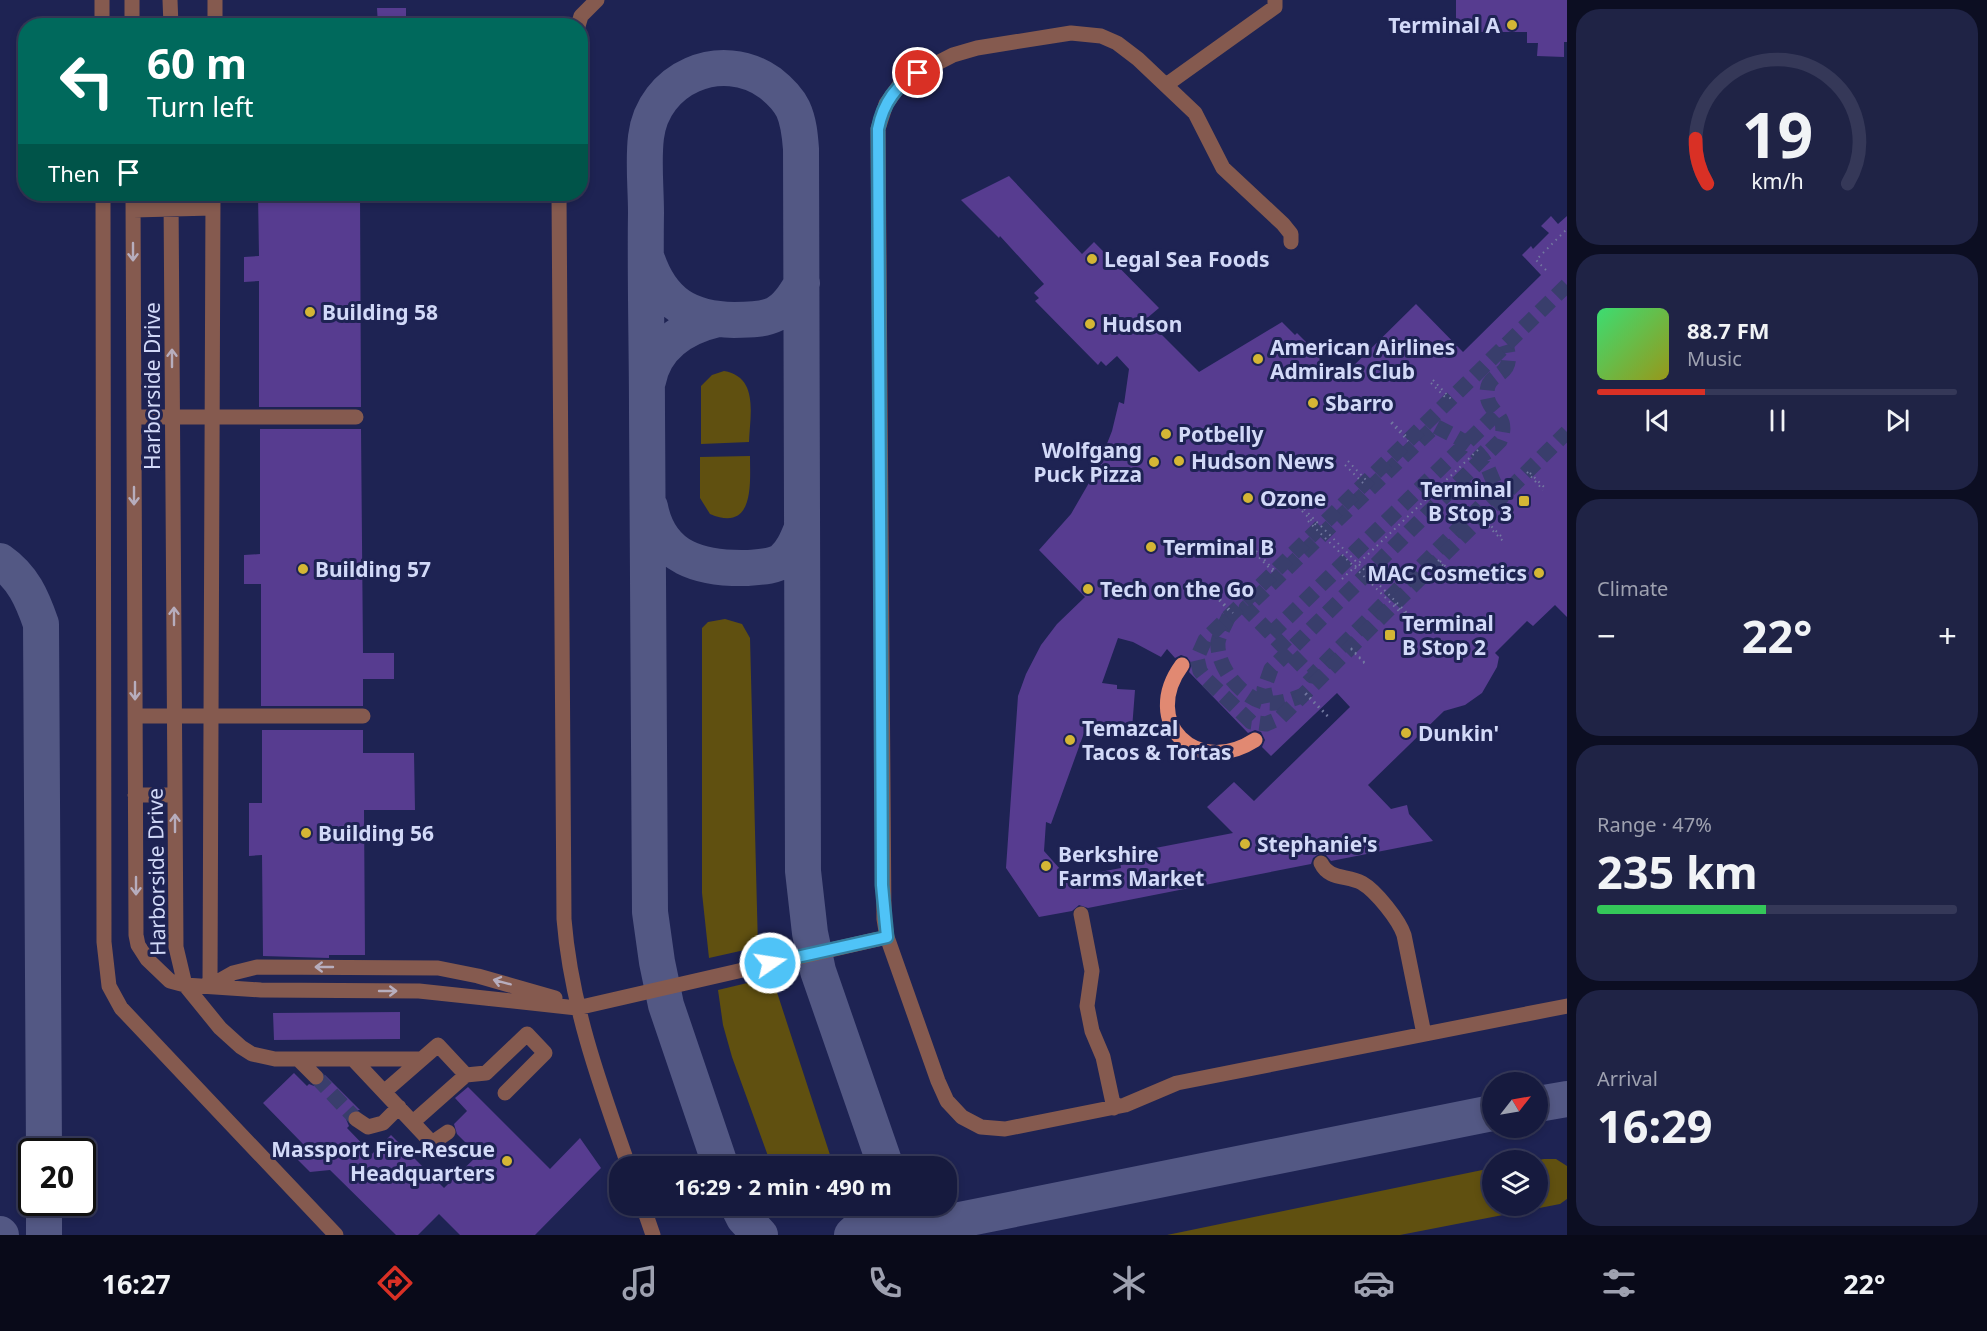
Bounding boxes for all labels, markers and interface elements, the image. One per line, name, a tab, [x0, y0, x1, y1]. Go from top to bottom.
place label: Terminal A	[1388, 11, 1500, 39]
marker: Terminal A	[1505, 18, 1519, 32]
text: 60 m	[147, 34, 247, 91]
icon: left	[48, 42, 126, 120]
pin	[892, 47, 943, 98]
icon: arrive	[901, 56, 934, 89]
text: Turn left	[147, 88, 253, 125]
text: 19	[1741, 91, 1813, 176]
icon: arrive	[112, 156, 145, 189]
text: Then	[48, 158, 100, 188]
text: km/h	[1751, 166, 1803, 195]
one-way arrow	[127, 241, 139, 261]
place label: Legal Sea Foods	[1104, 245, 1270, 273]
marker: Legal Sea Foods	[1085, 252, 1099, 266]
place label: Building 58	[322, 298, 438, 326]
street label: Harborside Drive	[138, 302, 166, 470]
marker: Building 58	[303, 305, 317, 319]
place label: Hudson	[1102, 310, 1182, 338]
text: 88.7 FM	[1687, 315, 1769, 345]
marker: Hudson	[1083, 317, 1097, 331]
place label: American Airlines Admirals Club	[1270, 333, 1455, 385]
text: Music	[1687, 345, 1742, 372]
one-way arrow	[167, 349, 178, 369]
marker: American Airlines Admirals Club	[1251, 352, 1265, 366]
place label: Sbarro	[1325, 389, 1394, 417]
marker: Sbarro	[1306, 396, 1320, 410]
icon: previous	[1641, 404, 1674, 437]
icon: pause	[1761, 404, 1794, 437]
icon: next	[1881, 404, 1914, 437]
place label: Potbelly	[1178, 420, 1264, 448]
marker: Potbelly	[1159, 427, 1173, 441]
place label: Wolfgang Puck Pizza	[1033, 436, 1142, 488]
place label: Hudson News	[1191, 447, 1334, 475]
marker: Hudson News	[1172, 454, 1186, 468]
marker: Wolfgang Puck Pizza	[1147, 455, 1161, 469]
place label: Terminal B Stop 3	[1420, 475, 1512, 527]
place label: Ozone	[1260, 484, 1326, 512]
one-way arrow	[128, 486, 140, 506]
marker: Ozone	[1241, 491, 1255, 505]
marker: Terminal B Stop 3	[1517, 494, 1531, 508]
place label: Terminal B	[1163, 533, 1274, 561]
marker: Terminal B	[1144, 540, 1158, 554]
place label: Building 57	[315, 555, 431, 583]
place label: MAC Cosmetics	[1367, 559, 1527, 587]
marker: Building 57	[296, 562, 310, 576]
marker: MAC Cosmetics	[1532, 566, 1546, 580]
place label: Tech on the Go	[1100, 575, 1254, 603]
text: Climate	[1597, 575, 1668, 602]
marker: Tech on the Go	[1081, 582, 1095, 596]
text: 22°	[1742, 605, 1812, 666]
one-way arrow	[168, 606, 180, 626]
place label: Terminal B Stop 2	[1402, 609, 1494, 661]
text: −	[1597, 613, 1616, 658]
text: +	[1938, 613, 1957, 658]
marker: Terminal B Stop 2	[1383, 628, 1397, 642]
one-way arrow	[129, 681, 141, 701]
place label: Temazcal Tacos & Tortas	[1082, 714, 1232, 766]
place label: Dunkin'	[1418, 719, 1499, 747]
marker: Dunkin'	[1399, 726, 1413, 740]
marker: Temazcal Tacos & Tortas	[1063, 733, 1077, 747]
street label: Harborside Drive	[141, 788, 171, 956]
text: Range · 47%	[1597, 811, 1712, 838]
one-way arrow	[170, 813, 181, 833]
place label: Building 56	[318, 819, 434, 847]
marker: Building 56	[299, 826, 313, 840]
place label: Stephanie's	[1257, 830, 1377, 858]
marker: Stephanie's	[1238, 837, 1252, 851]
place label: Berkshire Farms Market	[1058, 840, 1204, 892]
text: 235 km	[1597, 841, 1758, 902]
marker: Berkshire Farms Market	[1039, 859, 1053, 873]
one-way arrow	[130, 876, 142, 896]
position arrow	[738, 931, 802, 995]
one-way arrow	[315, 961, 335, 973]
one-way arrow	[493, 976, 512, 988]
one-way arrow	[377, 985, 397, 997]
text: Arrival	[1597, 1065, 1658, 1092]
north arrow	[1482, 1072, 1548, 1138]
map controls	[1482, 1072, 1548, 1216]
text: 16:29	[1597, 1095, 1713, 1156]
place label: Massport Fire-Rescue Headquarters	[271, 1135, 495, 1187]
speed limit sign: 20	[18, 1138, 96, 1216]
button: layers	[1482, 1150, 1548, 1216]
marker: Massport Fire-Rescue Headquarters	[500, 1154, 514, 1168]
text: 16:29 · 2 min · 490 m	[674, 1171, 892, 1201]
icon: directions	[374, 1262, 416, 1304]
icon: music	[619, 1262, 661, 1304]
icon: phone	[864, 1262, 906, 1304]
icon: climate	[1108, 1262, 1150, 1304]
icon: car	[1353, 1262, 1395, 1304]
icon: filters	[1598, 1262, 1640, 1304]
text: 16:27	[101, 1265, 171, 1302]
text: 22°	[1843, 1265, 1886, 1302]

